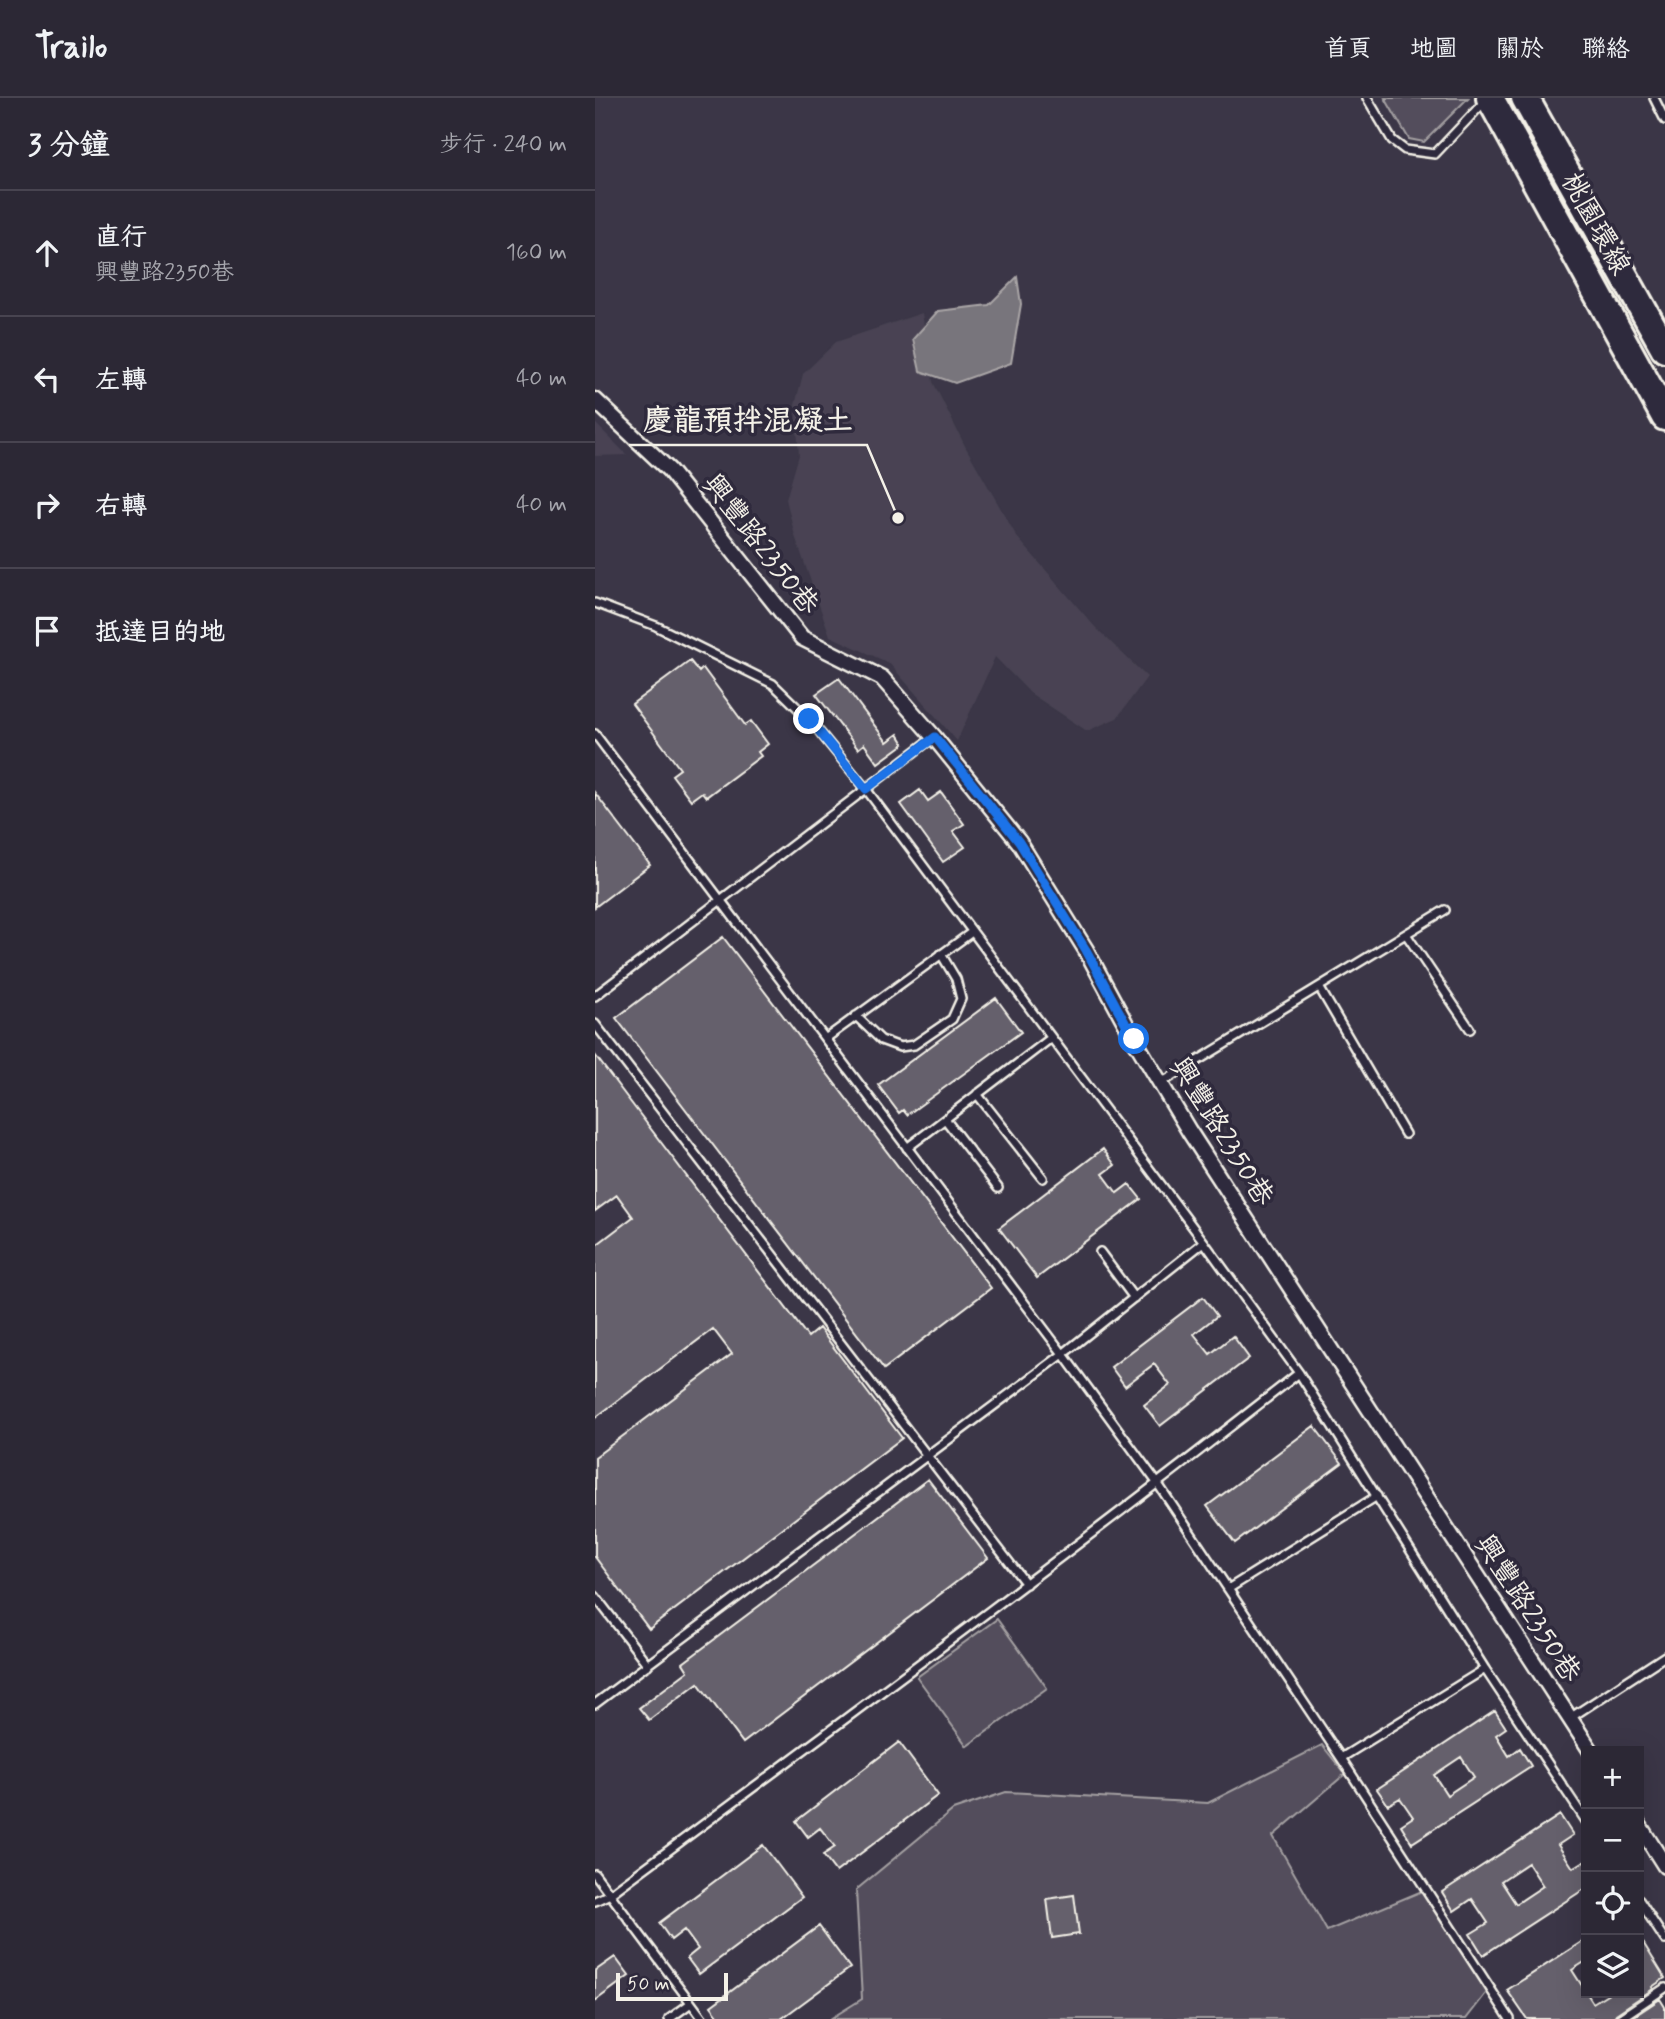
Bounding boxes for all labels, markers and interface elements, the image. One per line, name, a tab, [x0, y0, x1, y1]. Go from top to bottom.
text: Trailo	[35, 26, 107, 70]
text: 首頁	[1324, 34, 1372, 65]
text: 地圖	[1410, 34, 1458, 65]
text: 關於	[1496, 34, 1544, 65]
text: 聯絡	[1582, 34, 1630, 65]
text: 3 分鐘	[28, 126, 110, 165]
text: 步行 · 240 m	[440, 130, 567, 160]
street label: 桃園環線	[1552, 166, 1638, 282]
text: 直行	[95, 221, 147, 255]
icon: ahead	[28, 234, 66, 272]
text: 160 m	[506, 238, 567, 268]
text: 興豐路2350巷	[95, 258, 234, 288]
icon: left	[28, 360, 66, 398]
text: 左轉	[95, 364, 147, 398]
text: 40 m	[516, 364, 567, 394]
callout: 慶龍預拌混凝土	[629, 394, 867, 445]
text: 慶龍預拌混凝土	[643, 402, 853, 441]
street label: 興豐路2350巷	[693, 467, 827, 624]
icon: right	[28, 486, 66, 524]
text: 右轉	[95, 490, 147, 524]
text: 40 m	[516, 490, 567, 520]
icon: arrive	[28, 612, 66, 650]
text: 抵達目的地	[95, 616, 225, 650]
route end	[793, 703, 824, 734]
route start	[1118, 1023, 1149, 1054]
street label: 興豐路2350巷	[1161, 1051, 1282, 1214]
street label: 興豐路2350巷	[1466, 1528, 1589, 1691]
map controls	[1581, 1746, 1644, 1998]
button: +	[1581, 1746, 1644, 1809]
button: −	[1581, 1809, 1644, 1872]
button: locate	[1581, 1872, 1644, 1935]
button: layers	[1581, 1935, 1644, 1998]
scale bar	[616, 1970, 728, 2002]
text: 50 m	[627, 1972, 670, 1997]

